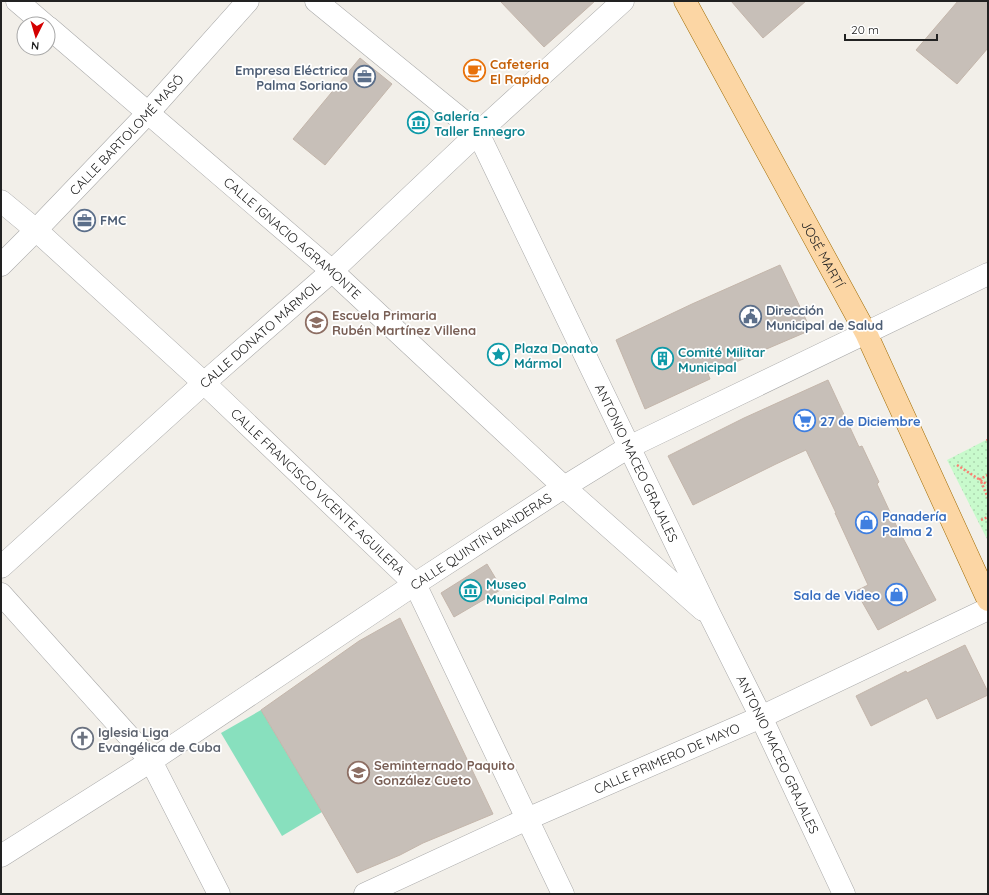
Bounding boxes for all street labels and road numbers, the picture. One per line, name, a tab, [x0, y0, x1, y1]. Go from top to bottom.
street label: CALLE BARTOLOMÉ MASÓ	[66, 71, 187, 198]
street label: CALLE IGNACIO AGRAMONTE	[221, 174, 365, 302]
street label: JOSÉ MARTÍ	[798, 217, 848, 291]
street label: CALLE DONATO MÁRMOL	[196, 277, 323, 391]
street label: ANTONIO MACEO GRAJALES	[592, 381, 682, 545]
street label: CALLE FRANCISCO VICENTE AGUILERA	[228, 405, 409, 578]
street label: CALLE QUINTÍN BANDERAS	[407, 489, 555, 593]
street label: ANTONIO MACEO GRAJALES	[733, 672, 823, 836]
street label: CALLE PRIMERO DE MAYO	[591, 719, 742, 797]

